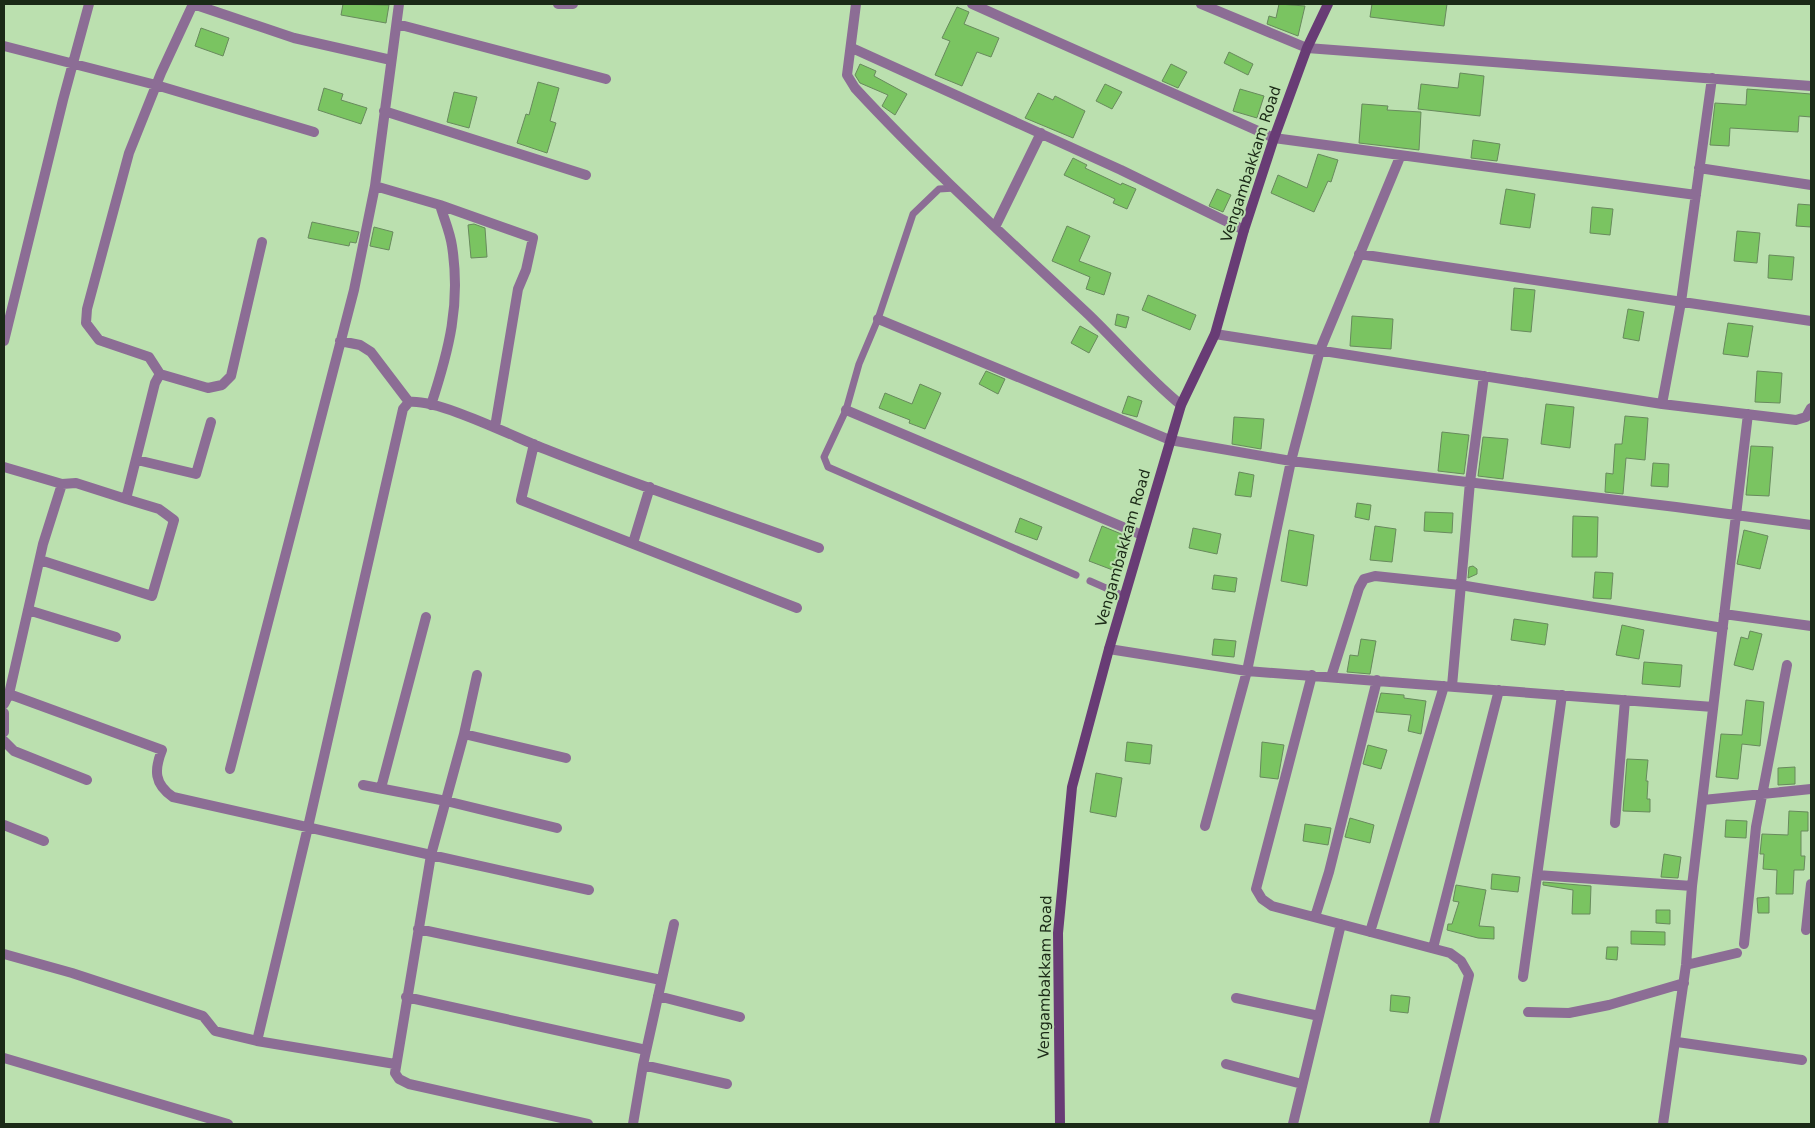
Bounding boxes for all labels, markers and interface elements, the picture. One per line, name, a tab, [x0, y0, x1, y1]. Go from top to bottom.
street label: Vengambakkam Road	[1217, 84, 1285, 244]
street label: Vengambakkam Road	[1092, 467, 1154, 629]
street label: Vengambakkam Road	[1035, 895, 1055, 1059]

